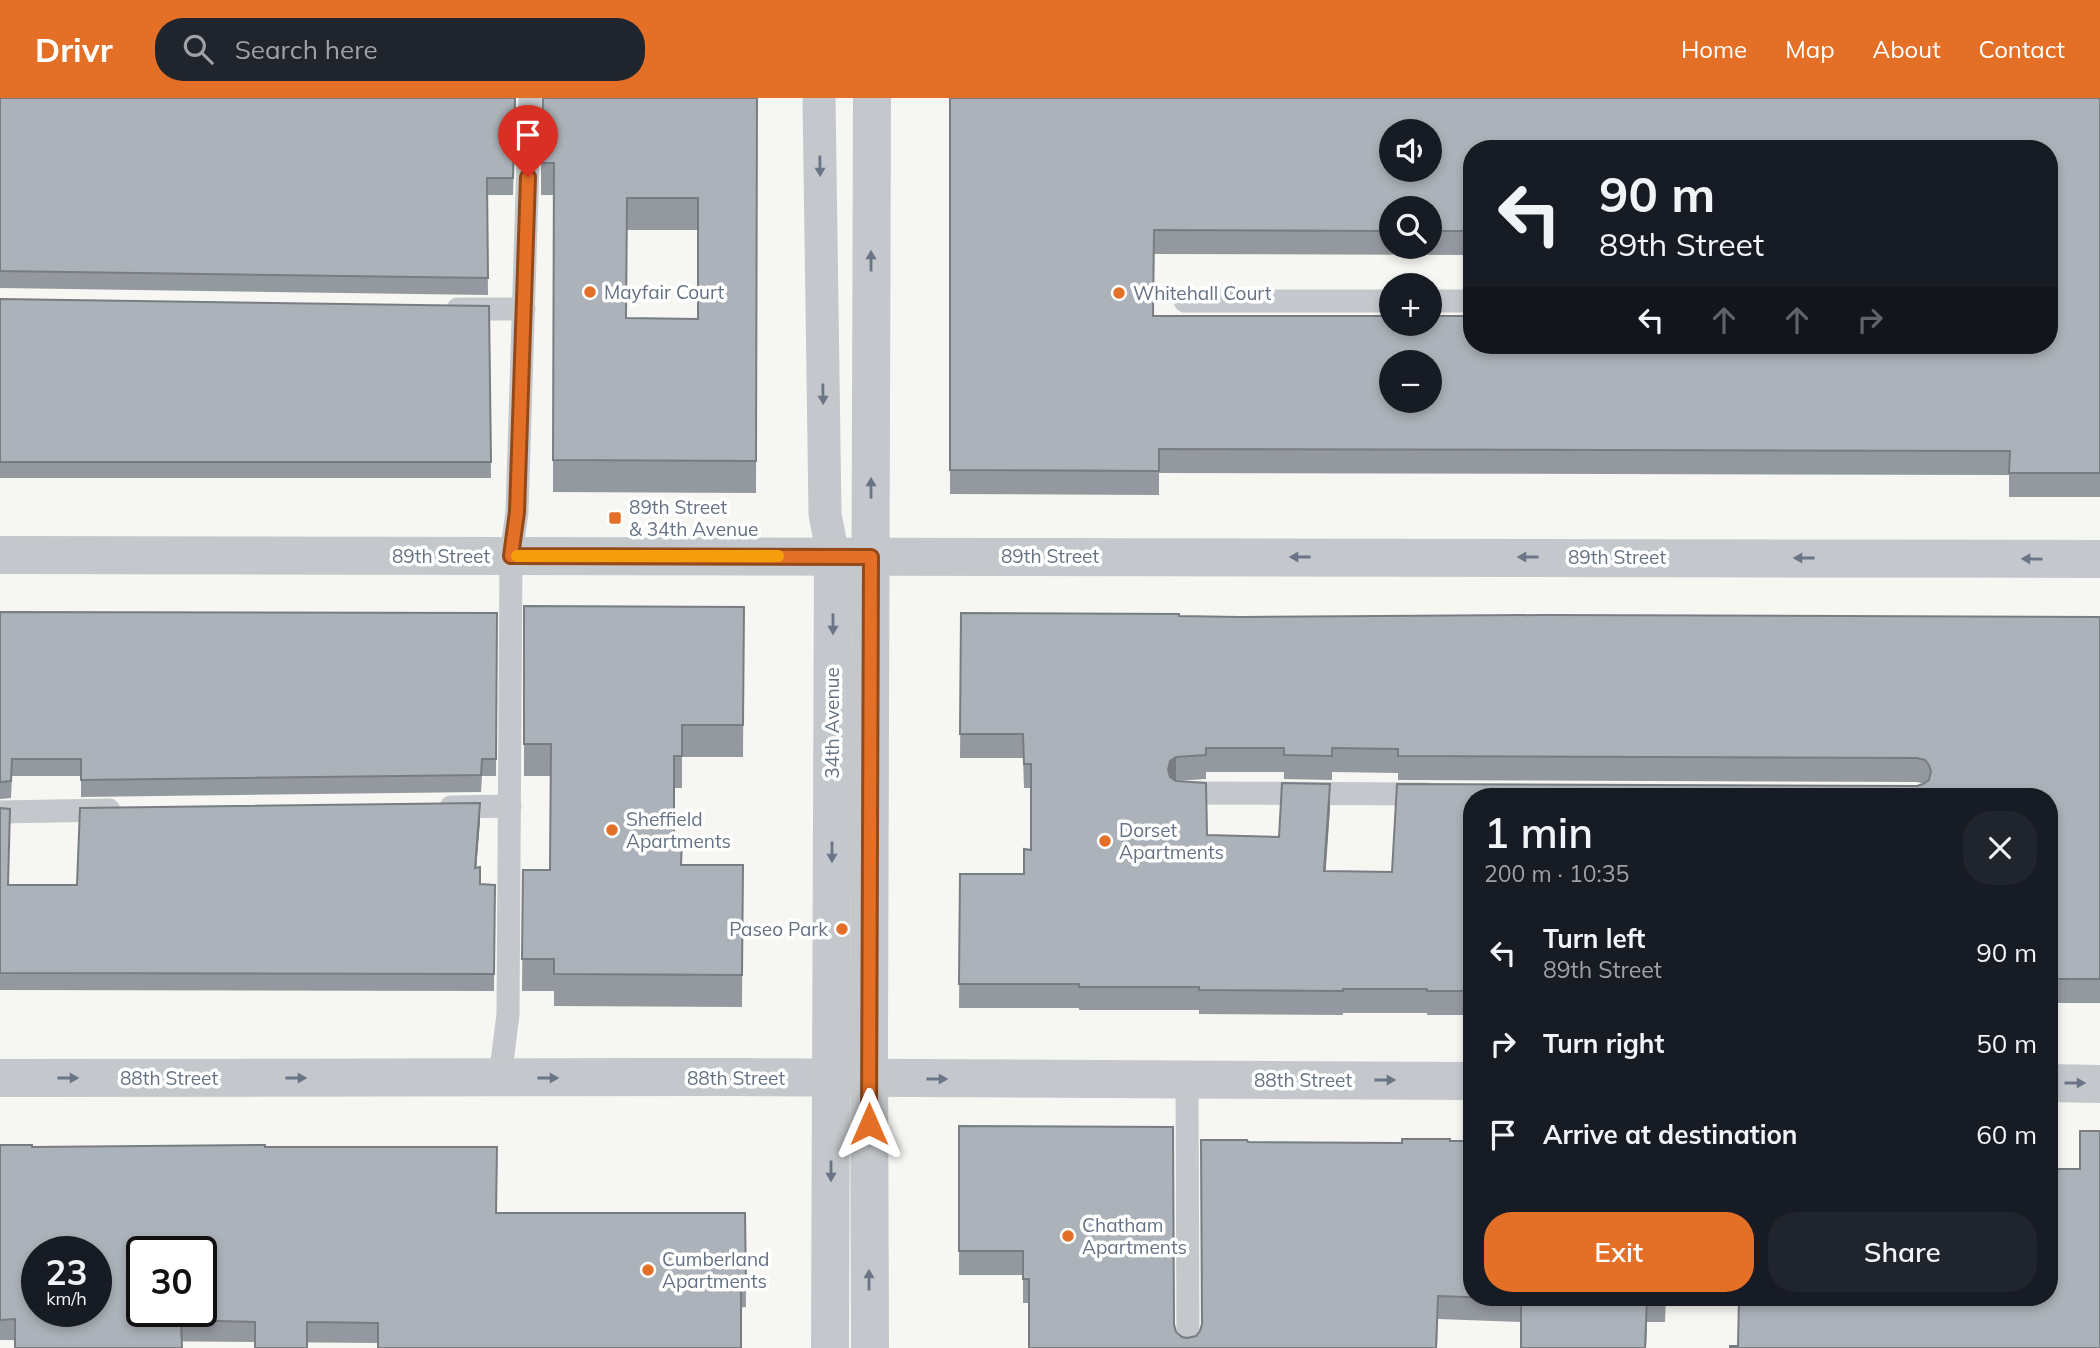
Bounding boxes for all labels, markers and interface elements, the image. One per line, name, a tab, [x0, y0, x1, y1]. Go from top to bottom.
search box	[155, 18, 645, 81]
text: Drivr	[35, 29, 113, 70]
icon: search	[179, 30, 217, 68]
text: Search here	[235, 33, 378, 66]
text: Home	[1681, 34, 1747, 64]
text: Map	[1785, 34, 1835, 64]
text: About	[1873, 34, 1941, 64]
text: Contact	[1979, 34, 2065, 64]
pin	[498, 105, 558, 177]
icon: arrive	[509, 116, 547, 154]
map controls	[1379, 119, 1442, 413]
button: sound	[1379, 119, 1442, 182]
one-way arrow	[814, 155, 826, 177]
text: 90 m	[1599, 163, 1715, 224]
icon: left	[1484, 168, 1575, 259]
button: search	[1379, 196, 1442, 259]
text: 89th Street	[1599, 224, 1764, 264]
one-way arrow	[865, 250, 877, 272]
button: +	[1379, 273, 1442, 336]
place label: Mayfair Court	[604, 280, 724, 304]
place label: Whitehall Court	[1133, 281, 1272, 305]
marker: Mayfair Court	[582, 284, 598, 300]
marker: Whitehall Court	[1111, 285, 1127, 301]
icon: left	[1632, 301, 1670, 339]
icon: ahead	[1705, 301, 1743, 339]
icon: ahead	[1778, 301, 1816, 339]
icon: right	[1851, 301, 1889, 339]
button: −	[1379, 350, 1442, 413]
one-way arrow	[818, 383, 829, 405]
one-way arrow	[865, 477, 877, 499]
place label: 89th Street & 34th Avenue	[629, 495, 758, 541]
marker: 89th Street & 34th Avenue	[607, 510, 623, 526]
street label: 89th Street	[392, 544, 490, 568]
street label: 89th Street	[1001, 544, 1099, 568]
street label: 89th Street	[1568, 545, 1666, 569]
one-way arrow	[1289, 551, 1311, 563]
one-way arrow	[1517, 551, 1539, 563]
one-way arrow	[1793, 552, 1815, 564]
one-way arrow	[2021, 553, 2043, 564]
one-way arrow	[827, 613, 839, 635]
street label: 34th Avenue	[820, 667, 844, 779]
text: 1 min	[1484, 806, 1593, 859]
place label: Sheffield Apartments	[626, 807, 731, 853]
button: close	[1963, 811, 2037, 885]
place label: Dorset Apartments	[1119, 818, 1224, 864]
marker: Sheffield Apartments	[604, 822, 620, 838]
marker: Dorset Apartments	[1097, 833, 1113, 849]
one-way arrow	[826, 841, 838, 863]
text: 200 m · 10:35	[1484, 859, 1629, 888]
place label: Paseo Park	[729, 917, 828, 941]
marker: Paseo Park	[834, 921, 850, 937]
text: Turn left	[1543, 922, 1645, 955]
icon: left	[1484, 934, 1522, 972]
text: 90 m	[1976, 936, 2037, 969]
text: 89th Street	[1543, 955, 1662, 984]
icon: right	[1484, 1025, 1522, 1063]
text: Turn right	[1543, 1027, 1664, 1060]
text: 50 m	[1976, 1027, 2037, 1060]
street label: 88th Street	[120, 1066, 218, 1090]
street label: 88th Street	[687, 1066, 785, 1090]
street label: 88th Street	[1254, 1068, 1352, 1092]
one-way arrow	[57, 1072, 79, 1084]
one-way arrow	[285, 1072, 307, 1084]
one-way arrow	[537, 1072, 559, 1084]
one-way arrow	[927, 1073, 949, 1085]
one-way arrow	[1375, 1074, 1397, 1086]
one-way arrow	[2064, 1077, 2086, 1089]
position arrow	[832, 1087, 906, 1161]
icon: arrive	[1484, 1116, 1522, 1154]
text: Arrive at destination	[1543, 1118, 1798, 1151]
text: 60 m	[1976, 1118, 2037, 1151]
one-way arrow	[825, 1160, 837, 1182]
button: Exit	[1484, 1212, 1754, 1292]
button: Share	[1768, 1212, 2037, 1292]
place label: Chatham Apartments	[1082, 1213, 1187, 1259]
marker: Chatham Apartments	[1060, 1228, 1076, 1244]
speed limit sign: 30	[126, 1236, 217, 1327]
place label: Cumberland Apartments	[662, 1247, 770, 1293]
text: 23	[45, 1250, 88, 1294]
marker: Cumberland Apartments	[640, 1262, 656, 1278]
one-way arrow	[864, 1269, 875, 1291]
text: km/h	[46, 1287, 87, 1310]

